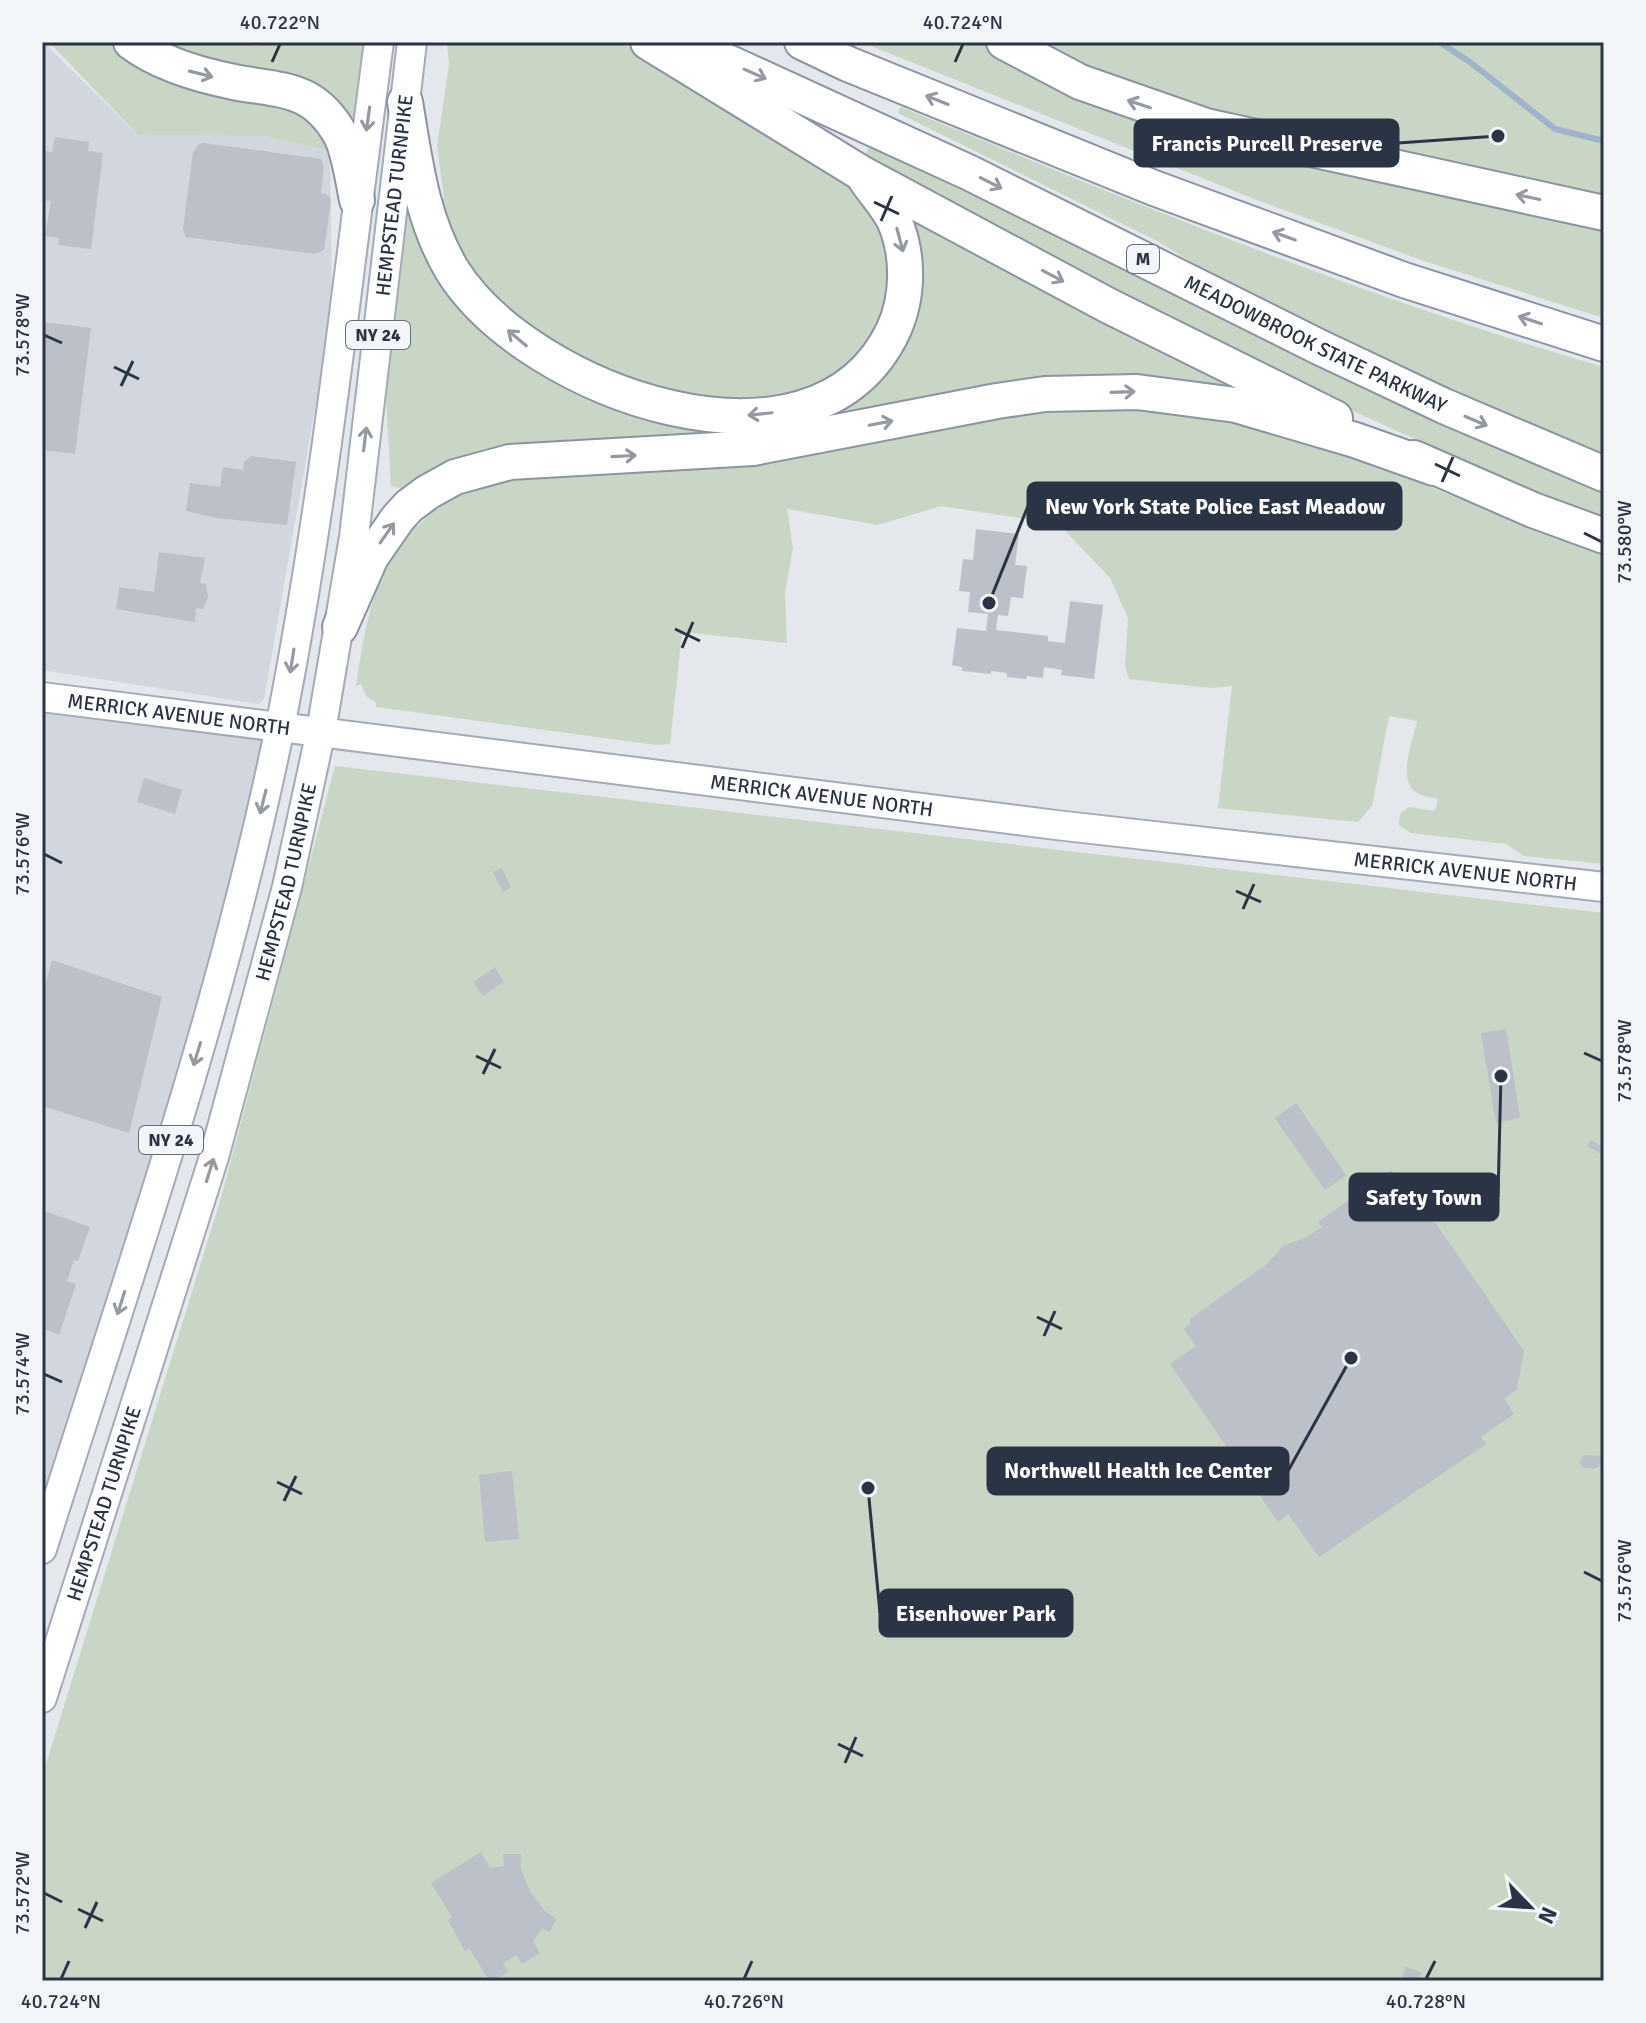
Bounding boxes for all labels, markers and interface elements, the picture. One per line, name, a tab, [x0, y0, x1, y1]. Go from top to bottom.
text: 40.722°N	[240, 10, 320, 35]
text: 40.724°N	[923, 10, 1003, 35]
one-way arrow	[188, 67, 214, 82]
one-way arrow	[743, 67, 767, 82]
one-way arrow	[925, 92, 950, 106]
street label: HEMPSTEAD TURNPIKE	[370, 93, 418, 297]
one-way arrow	[1127, 96, 1152, 111]
one-way arrow	[360, 106, 375, 131]
callout: Francis Purcell Preserve	[1135, 120, 1398, 166]
text: Francis Purcell Preserve	[1151, 130, 1383, 157]
one-way arrow	[979, 176, 1003, 192]
one-way arrow	[1515, 189, 1541, 204]
one-way arrow	[893, 226, 908, 252]
one-way arrow	[1272, 228, 1297, 242]
road number: M	[1127, 245, 1159, 273]
one-way arrow	[1041, 269, 1064, 285]
street label: MEADOWBROOK STATE PARKWAY	[1180, 269, 1451, 418]
text: 73.578°W	[10, 293, 35, 377]
one-way arrow	[1517, 312, 1542, 327]
road number: NY 24	[346, 321, 410, 349]
one-way arrow	[508, 329, 528, 347]
one-way arrow	[1109, 384, 1136, 400]
one-way arrow	[747, 407, 774, 422]
one-way arrow	[1463, 414, 1488, 429]
one-way arrow	[868, 415, 893, 430]
one-way arrow	[358, 426, 373, 453]
one-way arrow	[610, 448, 637, 463]
callout: New York State Police East Meadow	[1028, 483, 1401, 529]
text: New York State Police East Meadow	[1045, 493, 1385, 520]
text: 73.580°W	[1612, 500, 1637, 584]
one-way arrow	[379, 522, 395, 544]
one-way arrow	[283, 647, 298, 673]
street label: MERRICK AVENUE NORTH	[66, 688, 292, 741]
street label: MERRICK AVENUE NORTH	[709, 769, 935, 822]
street label: HEMPSTEAD TURNPIKE	[250, 781, 322, 984]
one-way arrow	[254, 789, 269, 815]
text: 73.576°W	[10, 812, 35, 896]
street label: MERRICK AVENUE NORTH	[1352, 846, 1578, 896]
text: 73.578°W	[1612, 1019, 1637, 1103]
one-way arrow	[189, 1041, 204, 1066]
road number: NY 24	[139, 1126, 203, 1154]
one-way arrow	[203, 1158, 218, 1184]
callout: Safety Town	[1350, 1174, 1498, 1220]
text: Safety Town	[1366, 1184, 1482, 1211]
one-way arrow	[112, 1290, 127, 1315]
text: 73.574°W	[10, 1332, 35, 1416]
street label: HEMPSTEAD TURNPIKE	[61, 1403, 146, 1604]
callout: Northwell Health Ice Center	[988, 1448, 1288, 1494]
text: Northwell Health Ice Center	[1004, 1457, 1272, 1484]
text: 73.576°W	[1612, 1539, 1637, 1623]
callout: Eisenhower Park	[880, 1590, 1072, 1636]
text: Eisenhower Park	[896, 1600, 1057, 1627]
text: 73.572°W	[10, 1851, 35, 1935]
north arrow	[1490, 1867, 1570, 1947]
text: N	[1532, 1903, 1563, 1928]
text: 40.724°N	[21, 1989, 101, 2014]
text: 40.726°N	[704, 1989, 784, 2014]
text: 40.728°N	[1386, 1989, 1466, 2014]

